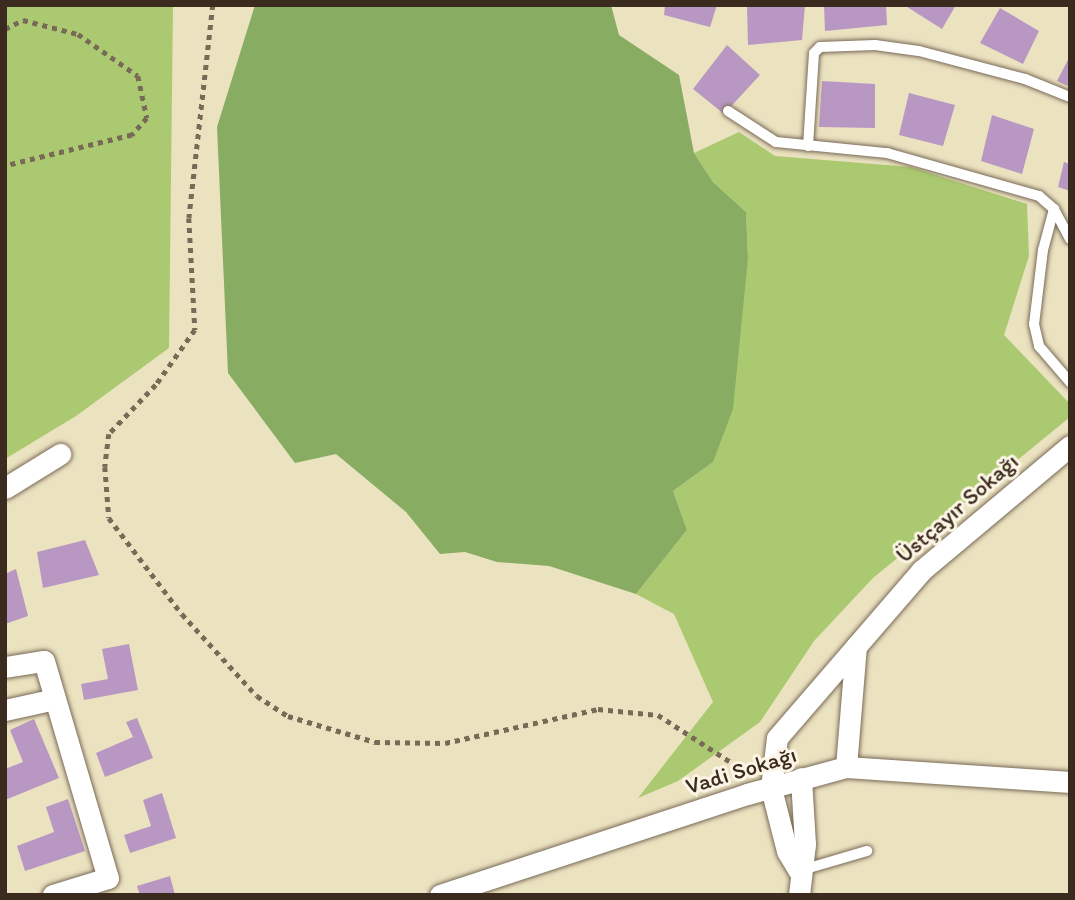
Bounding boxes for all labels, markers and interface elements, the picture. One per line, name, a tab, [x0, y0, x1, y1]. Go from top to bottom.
street label: Üstçayır Sokağı	[890, 447, 1024, 569]
street label: Vadi Sokağı	[682, 740, 800, 800]

